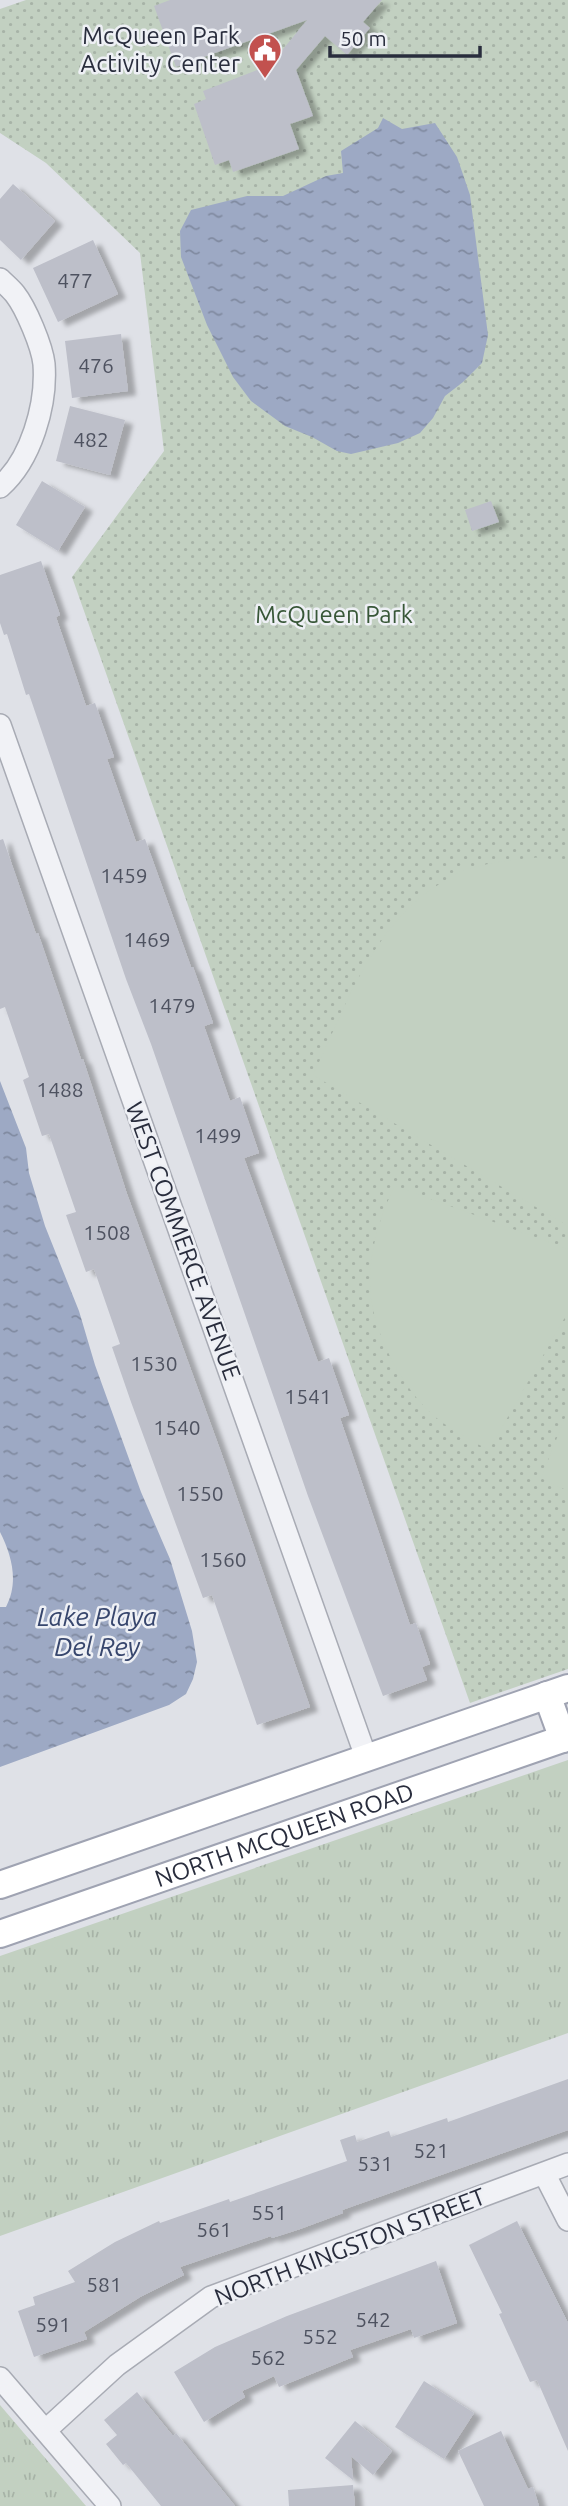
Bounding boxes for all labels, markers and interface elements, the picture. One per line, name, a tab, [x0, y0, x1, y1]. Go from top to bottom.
scale bar	[330, 14, 480, 58]
place label: McQueen Park Activity Center	[81, 22, 240, 77]
text: 50 m	[340, 26, 387, 50]
public building icon: McQueen Park Activity Center	[246, 31, 284, 80]
house number: 477	[57, 268, 93, 292]
house number: 476	[78, 353, 114, 377]
house number: 482	[73, 427, 109, 451]
park label: McQueen Park	[255, 601, 413, 628]
house number: 1459	[100, 863, 148, 887]
house number: 1469	[123, 927, 171, 951]
house number: 1479	[148, 993, 196, 1017]
house number: 1488	[36, 1077, 84, 1101]
street label: WEST COMMERCE AVENUE	[121, 1098, 246, 1383]
house number: 1499	[194, 1123, 242, 1147]
house number: 1508	[83, 1220, 131, 1244]
house number: 1530	[130, 1351, 178, 1375]
house number: 1541	[284, 1384, 332, 1408]
house number: 1540	[153, 1415, 201, 1439]
house number: 1550	[176, 1481, 224, 1505]
house number: 1560	[199, 1547, 247, 1571]
water label: Lake Playa Del Rey	[37, 1602, 157, 1661]
street label: NORTH MCQUEEN ROAD	[151, 1778, 417, 1892]
house number: 521	[413, 2138, 449, 2162]
house number: 531	[357, 2151, 393, 2175]
street label: NORTH KINGSTON STREET	[211, 2182, 489, 2311]
house number: 551	[251, 2200, 287, 2224]
house number: 561	[196, 2217, 232, 2241]
house number: 581	[86, 2272, 122, 2296]
house number: 542	[355, 2307, 391, 2331]
house number: 591	[35, 2312, 71, 2336]
house number: 552	[302, 2324, 338, 2348]
house number: 562	[250, 2345, 286, 2369]

